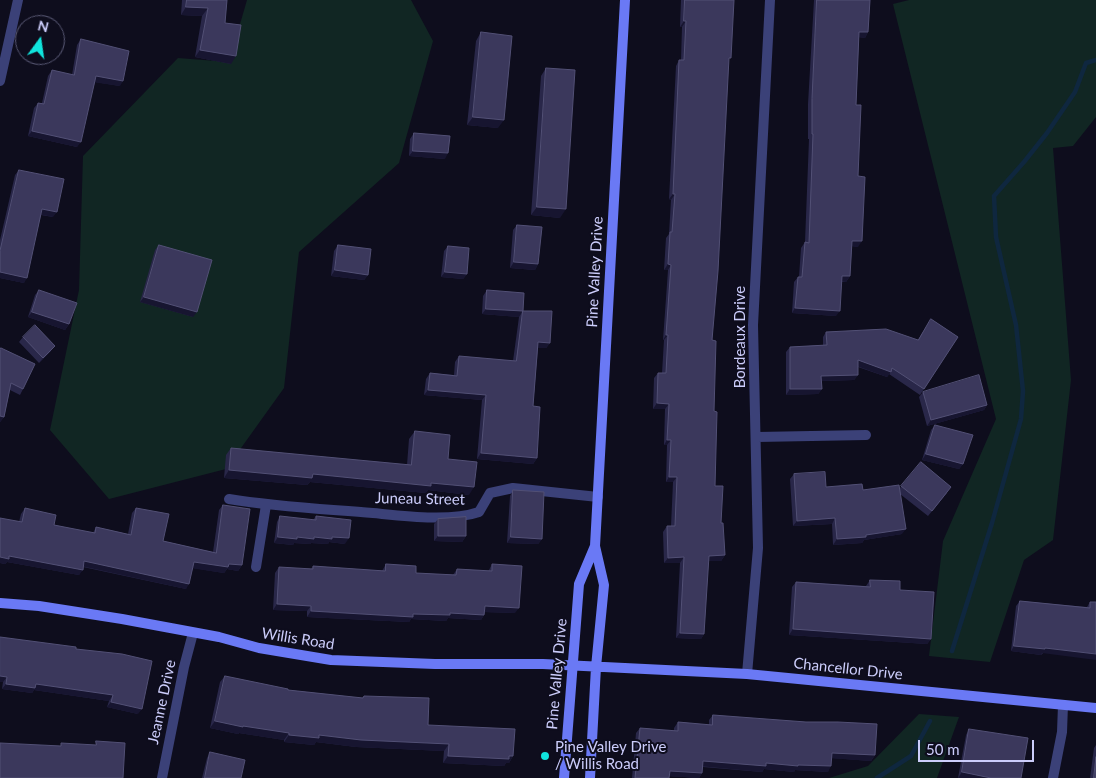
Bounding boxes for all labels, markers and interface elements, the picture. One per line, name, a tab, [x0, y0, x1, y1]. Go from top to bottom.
north arrow	[15, 15, 65, 65]
text: N	[36, 16, 51, 35]
street label: Pine Valley Drive	[583, 216, 607, 328]
street label: Bordeaux Drive	[731, 286, 749, 388]
street label: Juneau Street	[375, 489, 465, 509]
street label: Pine Valley Drive	[543, 618, 571, 730]
street label: Willis Road	[260, 624, 336, 654]
street label: Chancellor Drive	[792, 654, 904, 684]
street label: Jeanne Drive	[144, 658, 180, 746]
scale bar	[921, 730, 1037, 762]
place label: Pine Valley Drive / Willis Road	[555, 738, 666, 773]
text: 50 m	[926, 740, 960, 758]
marker: Pine Valley Drive / Willis Road	[539, 750, 551, 762]

